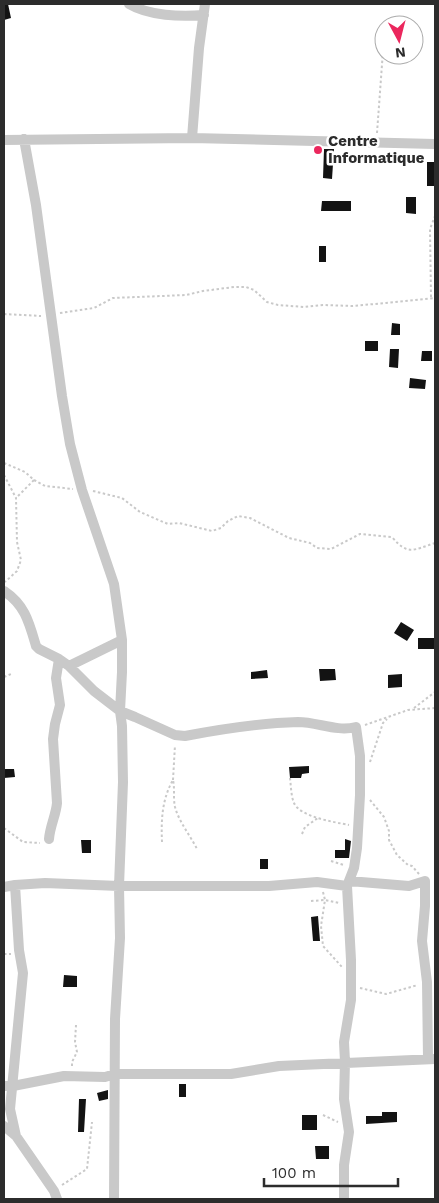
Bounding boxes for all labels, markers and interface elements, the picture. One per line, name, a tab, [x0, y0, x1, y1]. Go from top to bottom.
north arrow	[374, 15, 424, 65]
text: N	[394, 44, 407, 61]
place label: Centre Informatique	[328, 132, 425, 167]
marker: Centre Informatique	[312, 144, 324, 156]
scale bar	[264, 1156, 398, 1188]
text: 100 m	[272, 1164, 316, 1182]

